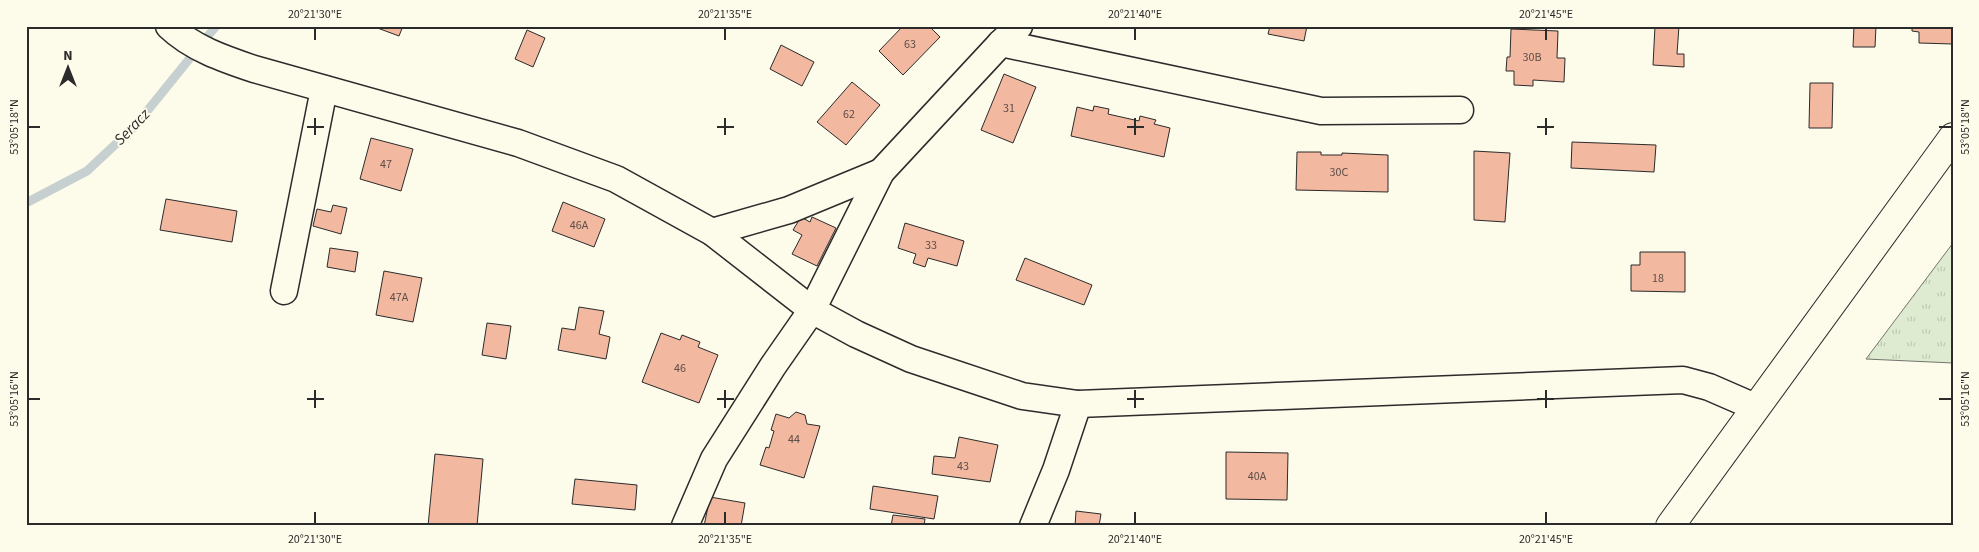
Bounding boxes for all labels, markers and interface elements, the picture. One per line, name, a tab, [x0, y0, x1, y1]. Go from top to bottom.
text: 20°21'30"E	[288, 6, 342, 23]
text: 20°21'35"E	[698, 6, 752, 23]
text: 20°21'40"E	[1108, 6, 1162, 23]
text: 20°21'45"E	[1519, 6, 1573, 23]
house number: 63	[904, 36, 916, 53]
north arrow	[42, 42, 92, 92]
text: N	[63, 46, 73, 66]
house number: 30B	[1523, 49, 1541, 66]
text: 53°05'18"N	[6, 99, 23, 155]
text: 53°05'18"N	[1957, 99, 1974, 155]
house number: 31	[1003, 100, 1015, 117]
water label: Seracz	[109, 104, 155, 150]
house number: 62	[843, 106, 855, 123]
house number: 47	[380, 156, 392, 173]
house number: 30C	[1330, 164, 1349, 181]
house number: 46A	[570, 217, 589, 234]
house number: 33	[925, 237, 937, 254]
house number: 18	[1652, 270, 1664, 287]
house number: 47A	[390, 289, 409, 306]
house number: 46	[674, 360, 686, 377]
text: 53°05'16"N	[6, 371, 23, 427]
text: 53°05'16"N	[1957, 371, 1974, 427]
house number: 44	[788, 431, 800, 448]
house number: 43	[957, 458, 969, 475]
house number: 40A	[1248, 468, 1267, 485]
text: 20°21'30"E	[288, 531, 342, 548]
text: 20°21'35"E	[698, 531, 752, 548]
text: 20°21'40"E	[1108, 531, 1162, 548]
text: 20°21'45"E	[1519, 531, 1573, 548]

